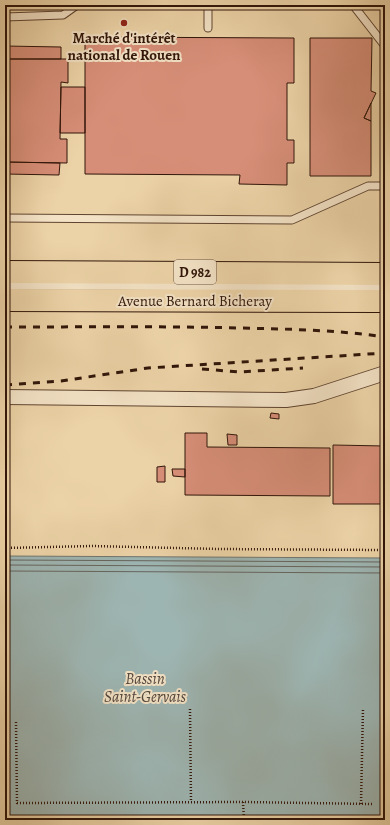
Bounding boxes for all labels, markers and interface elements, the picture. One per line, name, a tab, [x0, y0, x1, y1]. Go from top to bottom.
marker: Marché d'intérêt national de Rouen	[119, 18, 129, 28]
place label: Marché d'intérêt national de Rouen	[67, 28, 181, 65]
road number: D 982	[174, 260, 216, 284]
street label: Avenue Bernard Bicheray	[117, 291, 272, 311]
water label: Bassin Saint-Gervais	[104, 668, 186, 708]

